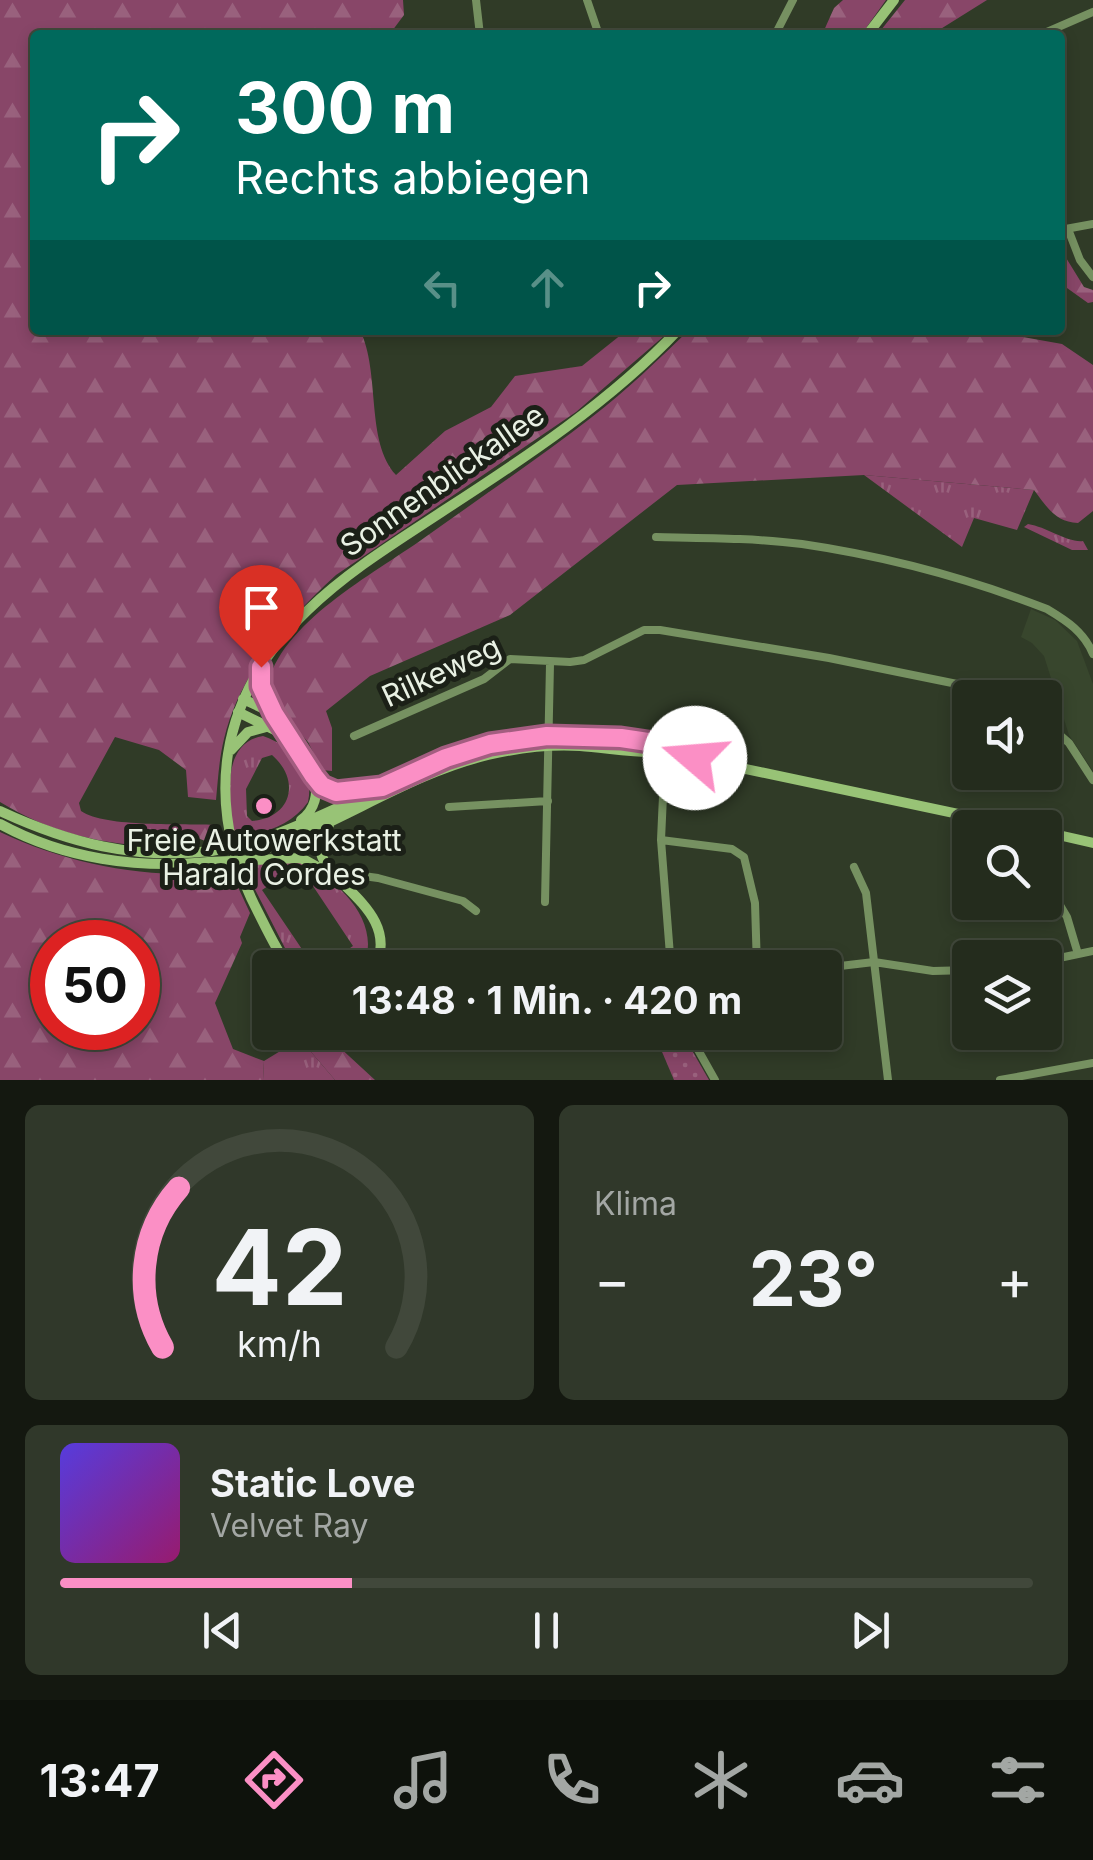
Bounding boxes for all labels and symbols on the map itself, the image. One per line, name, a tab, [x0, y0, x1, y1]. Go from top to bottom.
street label: Sonnenblickallee	[333, 396, 551, 564]
pin	[219, 565, 304, 668]
street label: Rilkeweg	[376, 628, 506, 714]
position arrow	[643, 706, 747, 810]
marker: Freie Autowerkstatt Harald Cordes	[253, 795, 275, 817]
place label: Freie Autowerkstatt Harald Cordes	[127, 822, 402, 892]
speed limit sign: 50	[30, 920, 160, 1050]

